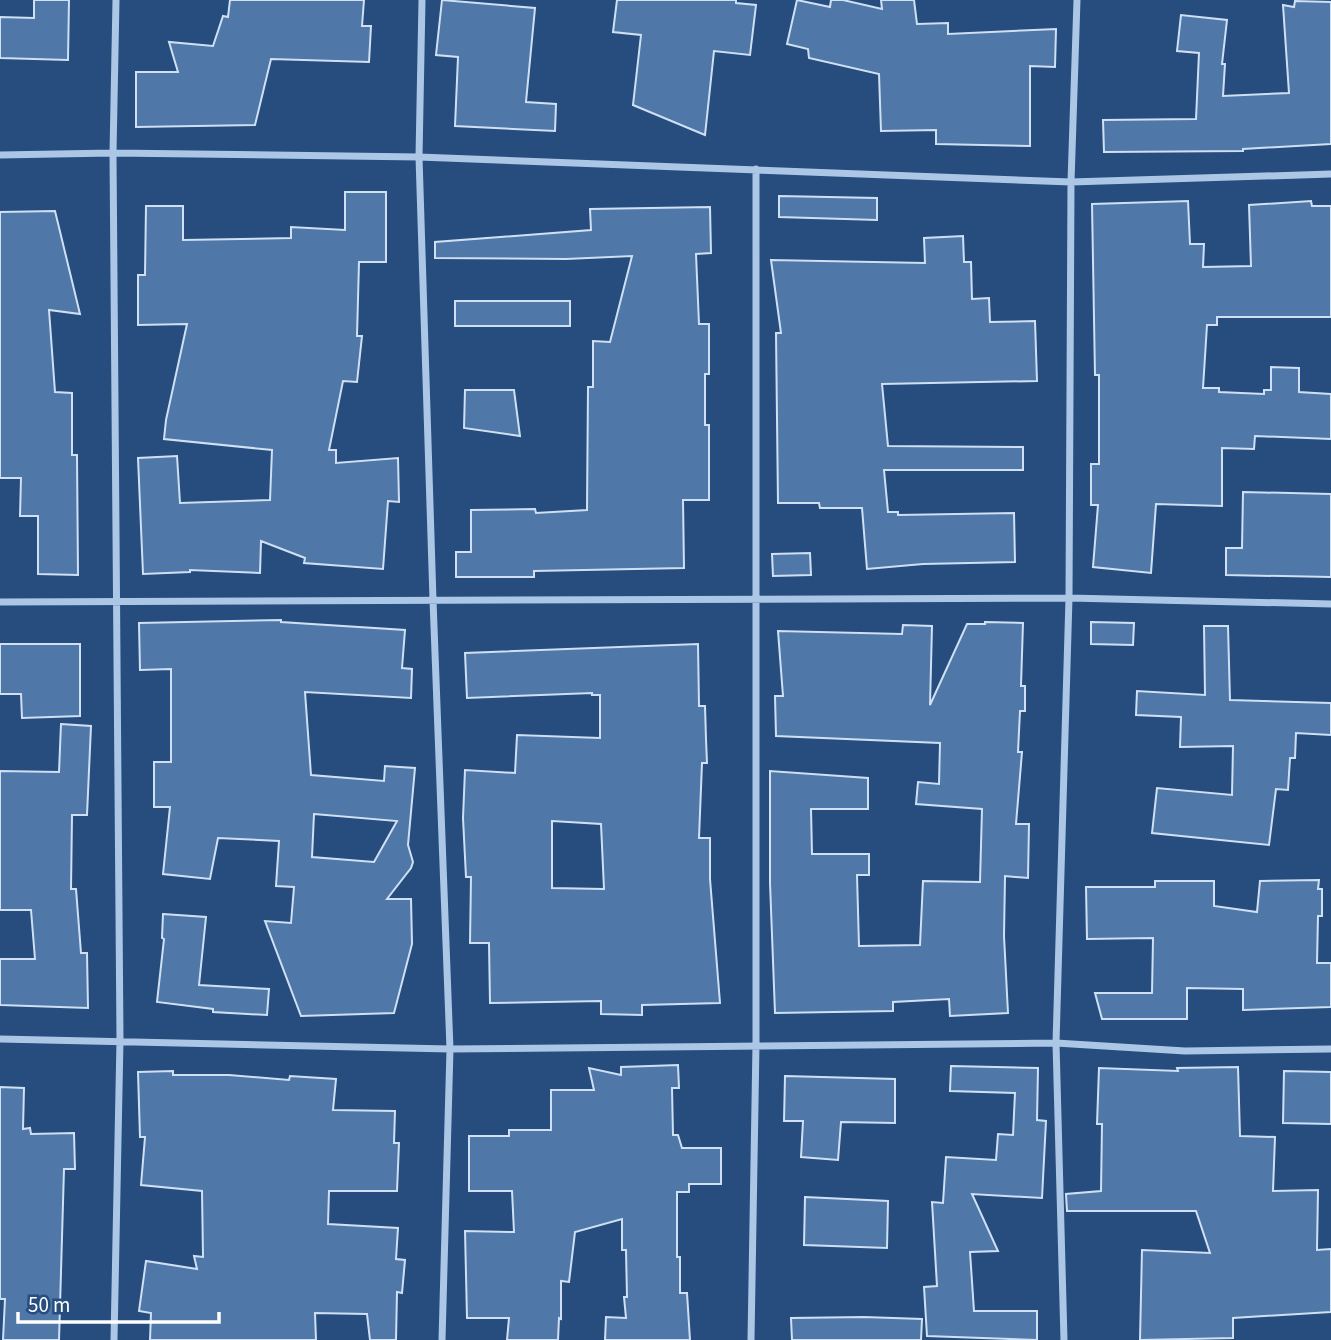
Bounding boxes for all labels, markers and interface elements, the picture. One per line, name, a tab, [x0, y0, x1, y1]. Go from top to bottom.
scale bar	[18, 1280, 219, 1324]
text: 50 m	[28, 1290, 70, 1320]

